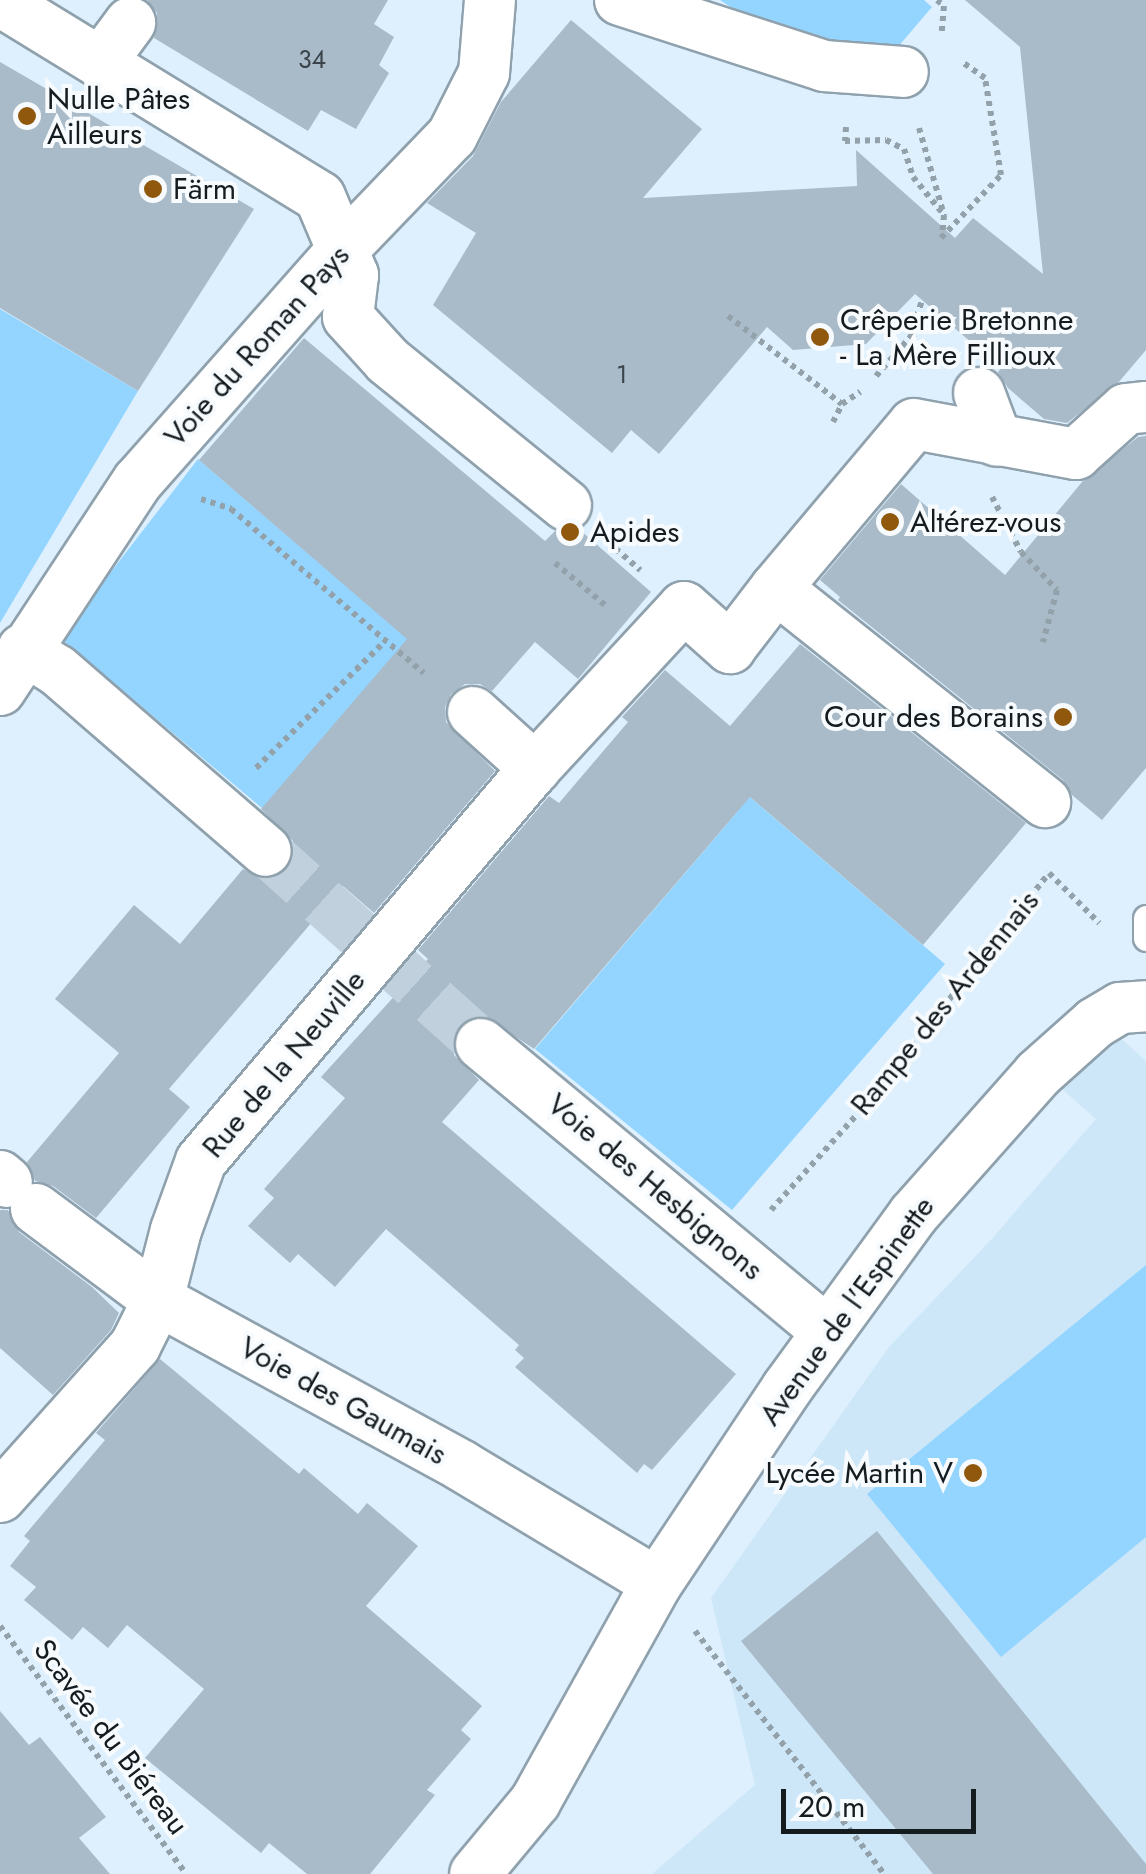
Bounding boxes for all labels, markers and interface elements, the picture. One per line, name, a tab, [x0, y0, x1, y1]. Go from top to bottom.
house number: 34	[298, 44, 326, 74]
place label: Nulle Pâtes Ailleurs	[47, 81, 190, 152]
marker: Nulle Pâtes Ailleurs	[16, 105, 38, 127]
place label: Färm	[173, 171, 236, 207]
marker: Färm	[142, 178, 164, 200]
street label: Voie du Roman Pays	[157, 238, 357, 454]
place label: Crêperie Bretonne - La Mère Fillioux	[840, 302, 1073, 372]
marker: Crêperie Bretonne - La Mère Fillioux	[809, 326, 831, 348]
house number: 1	[616, 359, 628, 389]
place label: Altérez-vous	[910, 504, 1061, 540]
marker: Altérez-vous	[879, 511, 901, 533]
place label: Apides	[590, 514, 679, 550]
marker: Apides	[559, 521, 581, 543]
place label: Cour des Borains	[824, 699, 1043, 735]
marker: Cour des Borains	[1052, 706, 1074, 728]
street label: Rampe des Ardennais	[843, 884, 1047, 1122]
street label: Rue de la Neuville	[195, 963, 373, 1165]
street label: Voie des Hesbignons	[540, 1086, 770, 1288]
street label: Avenue de l'Espinette	[752, 1190, 942, 1432]
street label: Voie des Gaumais	[233, 1329, 453, 1473]
place label: Lycée Martin V	[765, 1455, 953, 1491]
marker: Lycée Martin V	[962, 1462, 984, 1484]
street label: Scavée du Biéreau	[26, 1632, 196, 1842]
scale bar	[786, 1769, 981, 1831]
text: 20 m	[798, 1785, 865, 1828]

